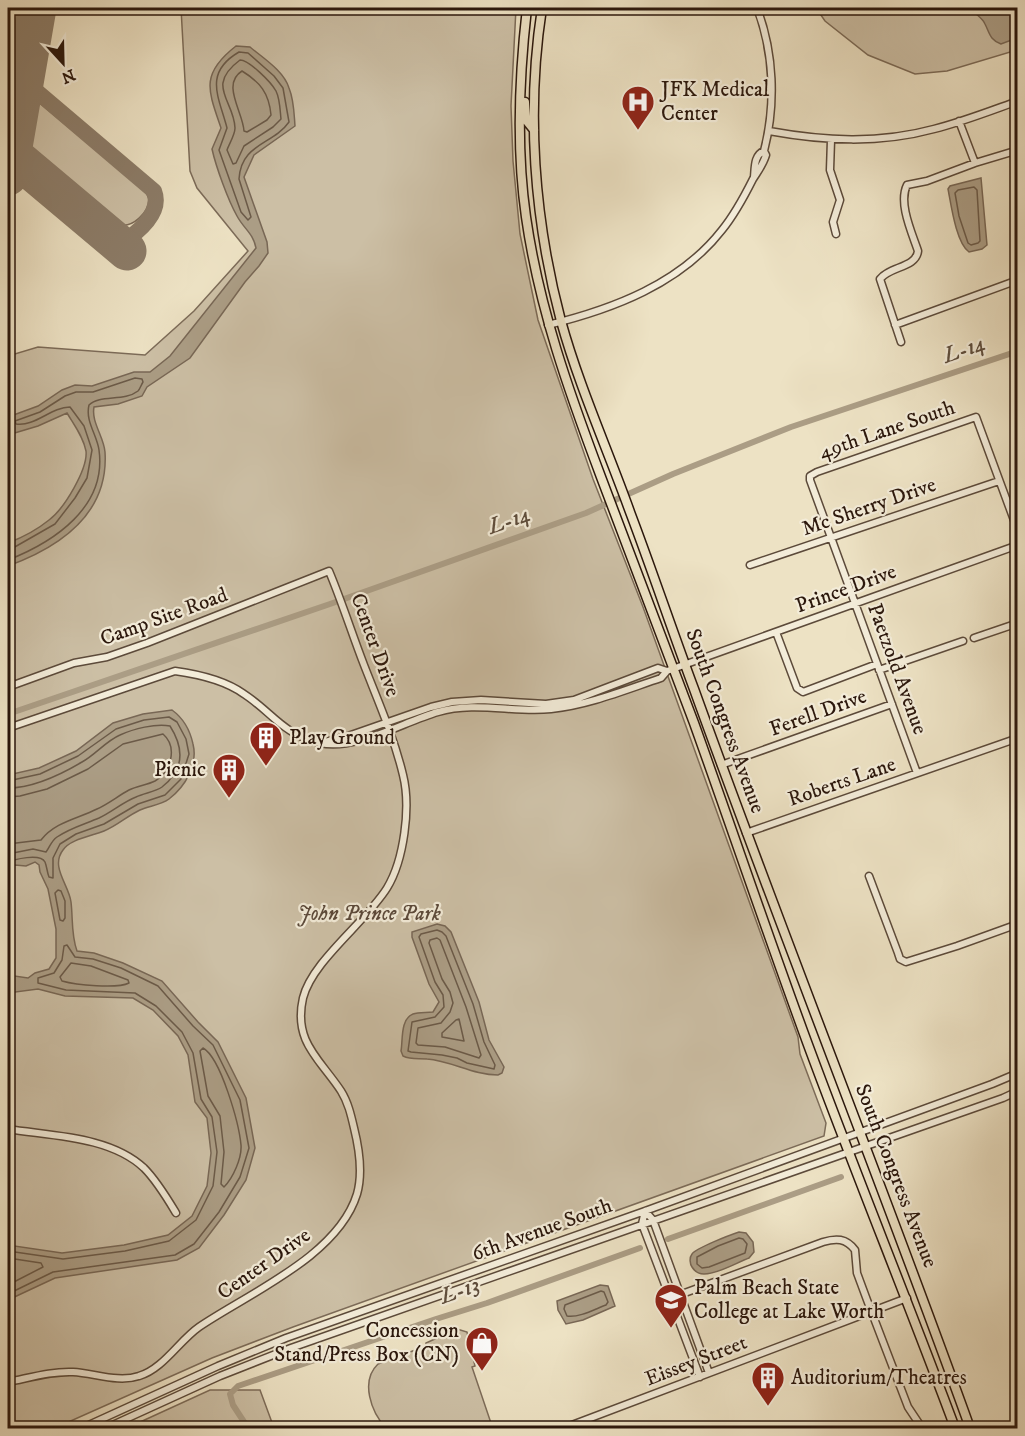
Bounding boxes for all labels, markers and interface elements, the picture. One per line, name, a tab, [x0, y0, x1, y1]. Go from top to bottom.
north arrow	[33, 33, 93, 93]
text: N	[58, 64, 78, 88]
place label: JFK Medical Center	[659, 77, 770, 127]
hospital icon: JFK Medical Center	[620, 84, 656, 131]
water label: L-14	[938, 330, 989, 370]
street label: 49th Lane South	[816, 395, 958, 465]
street label: Mc Sherry Drive	[799, 472, 940, 542]
water label: L-14	[483, 501, 534, 541]
street label: Prince Drive	[792, 559, 900, 619]
street label: Camp Site Road	[97, 582, 232, 652]
street label: Center Drive	[344, 590, 406, 700]
street label: Paetzold Avenue	[861, 600, 933, 738]
street label: South Congress Avenue	[680, 625, 771, 817]
street label: Ferell Drive	[766, 683, 870, 743]
building icon: Play Ground	[248, 720, 284, 767]
place label: Play Ground	[289, 725, 395, 751]
street label: Roberts Lane	[785, 751, 900, 813]
building icon: Picnic	[211, 752, 247, 799]
place label: Picnic	[154, 757, 206, 783]
park label: John Prince Park	[297, 901, 441, 927]
street label: South Congress Avenue	[849, 1081, 943, 1272]
street label: 6th Avenue South	[468, 1193, 616, 1267]
street label: Center Drive	[212, 1222, 316, 1306]
water label: L-13	[435, 1272, 484, 1311]
place label: Palm Beach State College at Lake Worth	[694, 1275, 884, 1325]
school or university icon: Palm Beach State College at Lake Worth	[653, 1282, 689, 1329]
place label: Concession Stand/Press Box (CN)	[274, 1318, 459, 1368]
shop icon: Concession Stand/Press Box (CN)	[464, 1325, 500, 1372]
street label: Eissey Street	[641, 1330, 751, 1392]
building icon: Auditorium/Theatres	[750, 1360, 786, 1407]
place label: Auditorium/Theatres	[791, 1365, 967, 1391]

